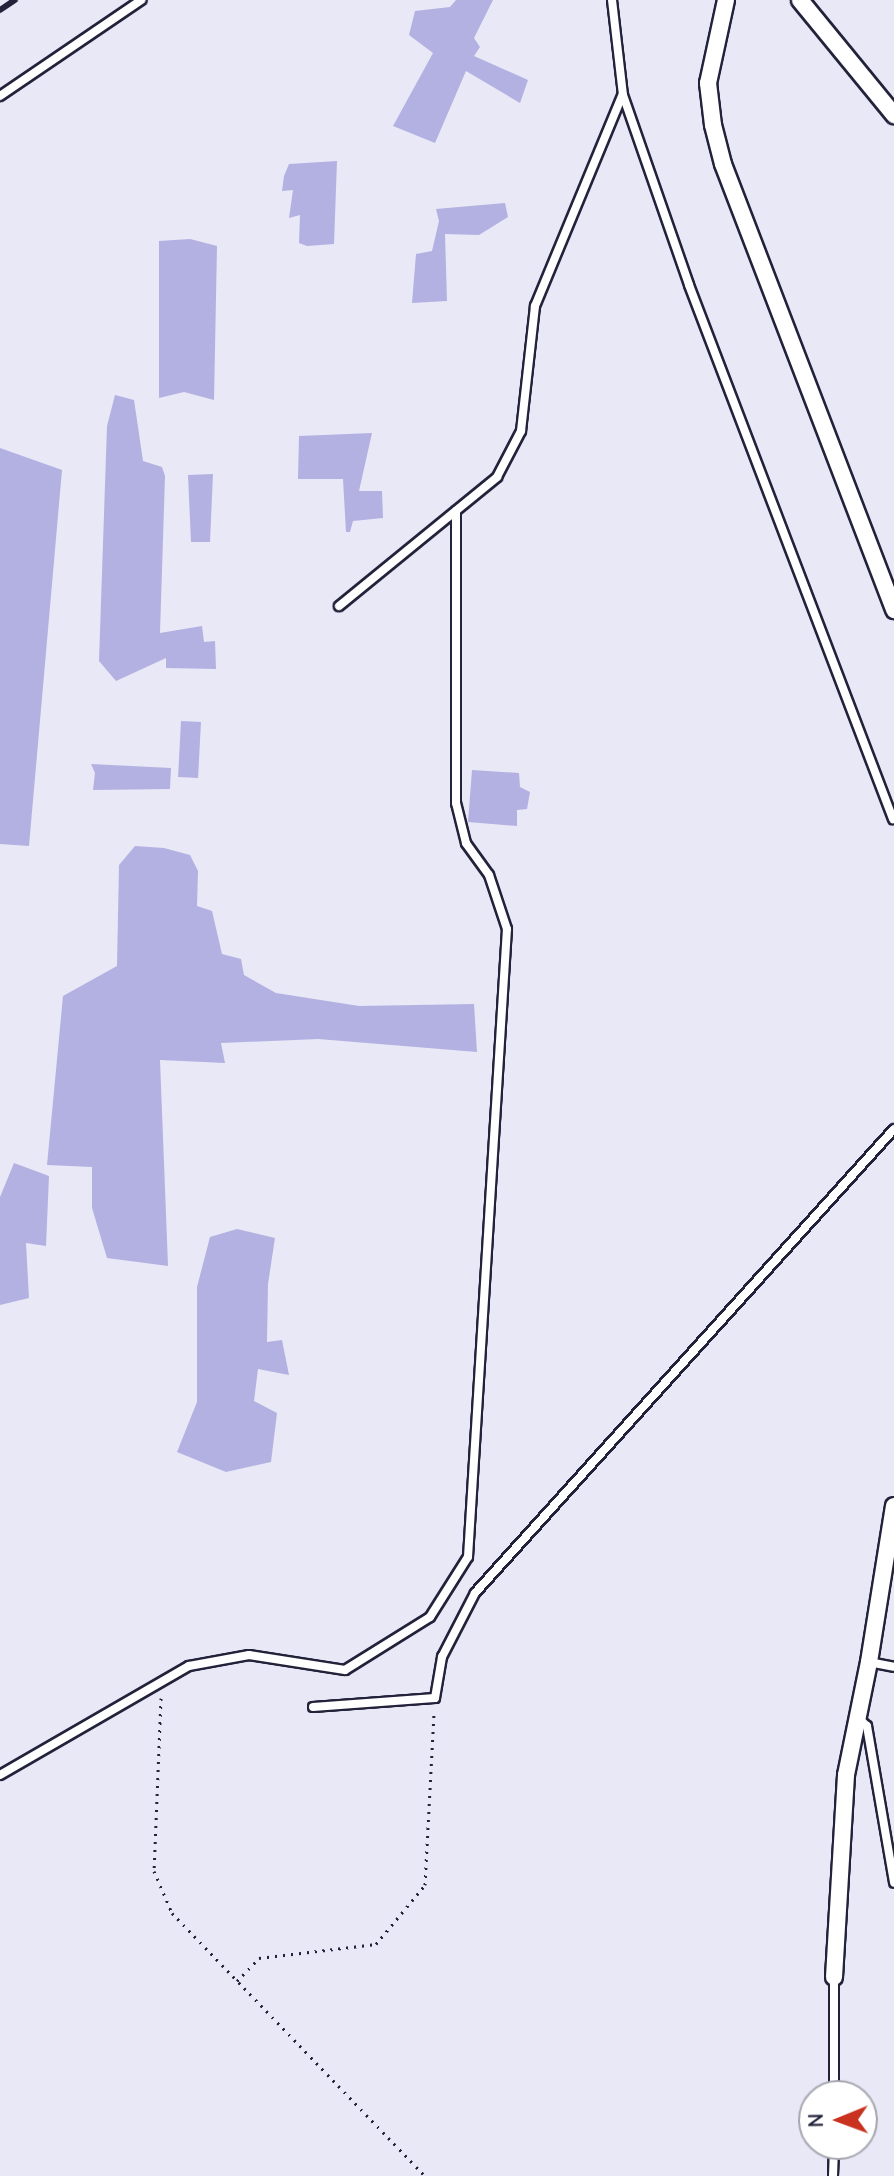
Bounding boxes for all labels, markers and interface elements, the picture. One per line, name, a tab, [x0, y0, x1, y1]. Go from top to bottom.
north arrow	[798, 2080, 878, 2160]
text: N	[803, 2113, 829, 2128]

